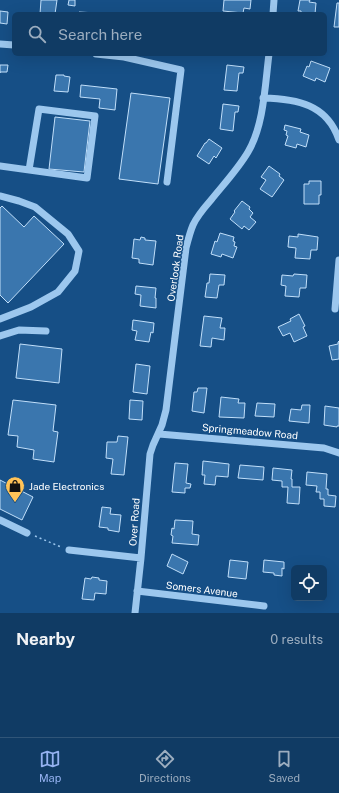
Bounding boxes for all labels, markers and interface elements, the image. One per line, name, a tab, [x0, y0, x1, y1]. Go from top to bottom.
search box	[12, 12, 327, 56]
icon: search	[26, 23, 48, 45]
text: Search here	[58, 26, 142, 43]
street label: Overlook Road	[164, 234, 186, 302]
street label: Springmeadow Road	[202, 421, 299, 441]
shop icon: Jade Electronics	[4, 475, 26, 503]
place label: Jade Electronics	[29, 480, 104, 492]
street label: Over Road	[126, 498, 142, 546]
map controls	[291, 565, 327, 601]
button: locate	[291, 565, 327, 601]
street label: Somers Avenue	[165, 579, 239, 599]
text: Nearby	[16, 629, 75, 649]
text: 0 results	[270, 632, 323, 647]
tab: Map	[39, 748, 61, 784]
tab: Directions	[139, 748, 191, 784]
tab: Saved	[269, 748, 300, 784]

